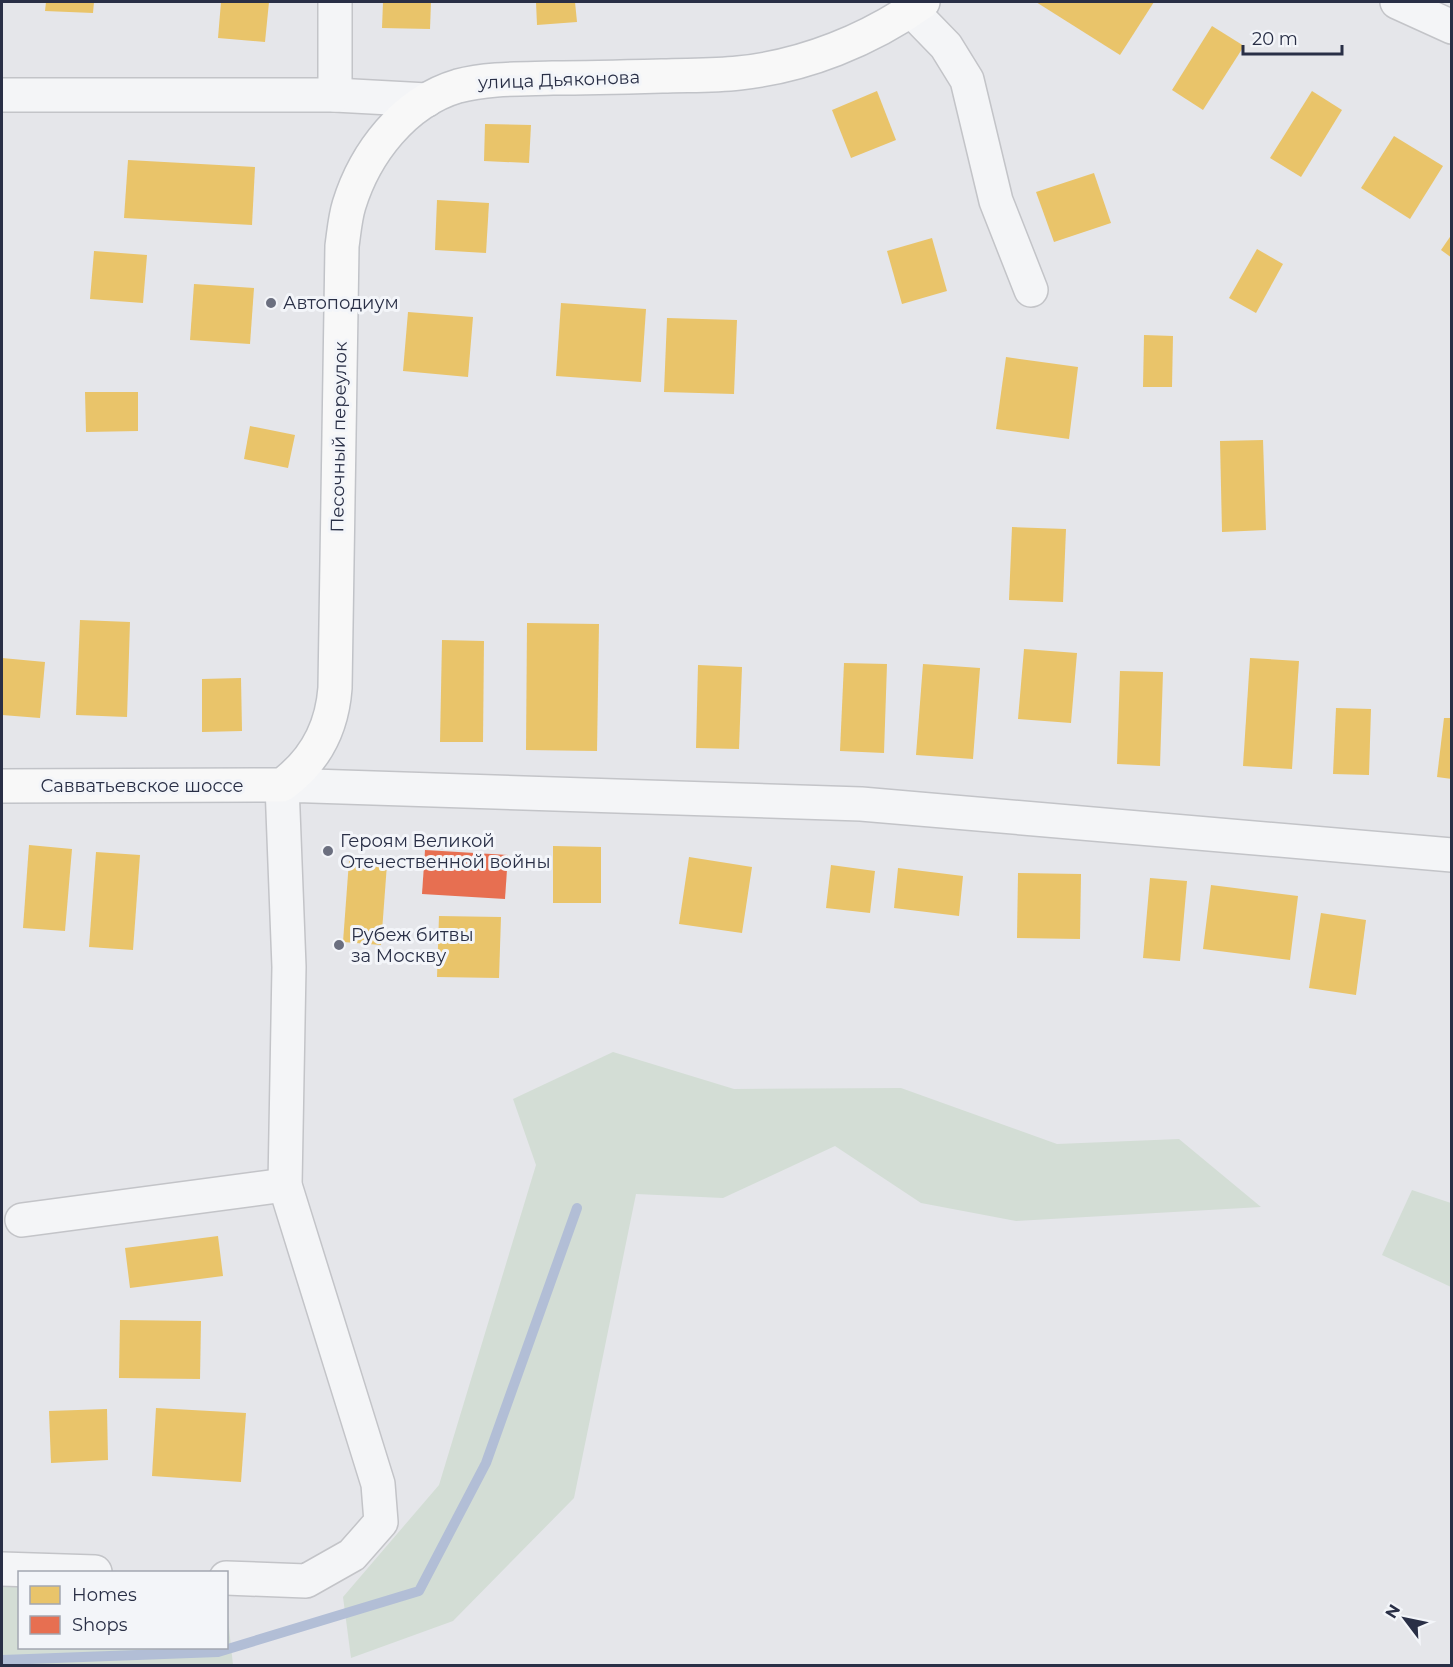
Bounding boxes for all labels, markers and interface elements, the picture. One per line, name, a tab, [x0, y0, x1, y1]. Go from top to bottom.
scale bar	[1243, 18, 1342, 56]
text: 20 m	[1252, 28, 1298, 50]
street label: улица Дьяконова	[477, 66, 640, 94]
place label: Автоподиум	[283, 292, 399, 314]
marker: Автоподиум	[264, 296, 278, 310]
street label: Песочный переулок	[326, 341, 352, 533]
street label: Савватьевское шоссе	[40, 775, 244, 797]
place label: Героям Великой Отечественной войны	[340, 830, 551, 873]
marker: Героям Великой Отечественной войны	[321, 844, 335, 858]
place label: Рубеж битвы за Москву	[351, 924, 474, 967]
marker: Рубеж битвы за Москву	[332, 938, 346, 952]
legend	[18, 1571, 228, 1649]
text: Homes	[72, 1584, 137, 1606]
north arrow	[1375, 1589, 1435, 1649]
text: N	[1381, 1601, 1404, 1622]
text: Shops	[72, 1614, 128, 1636]

